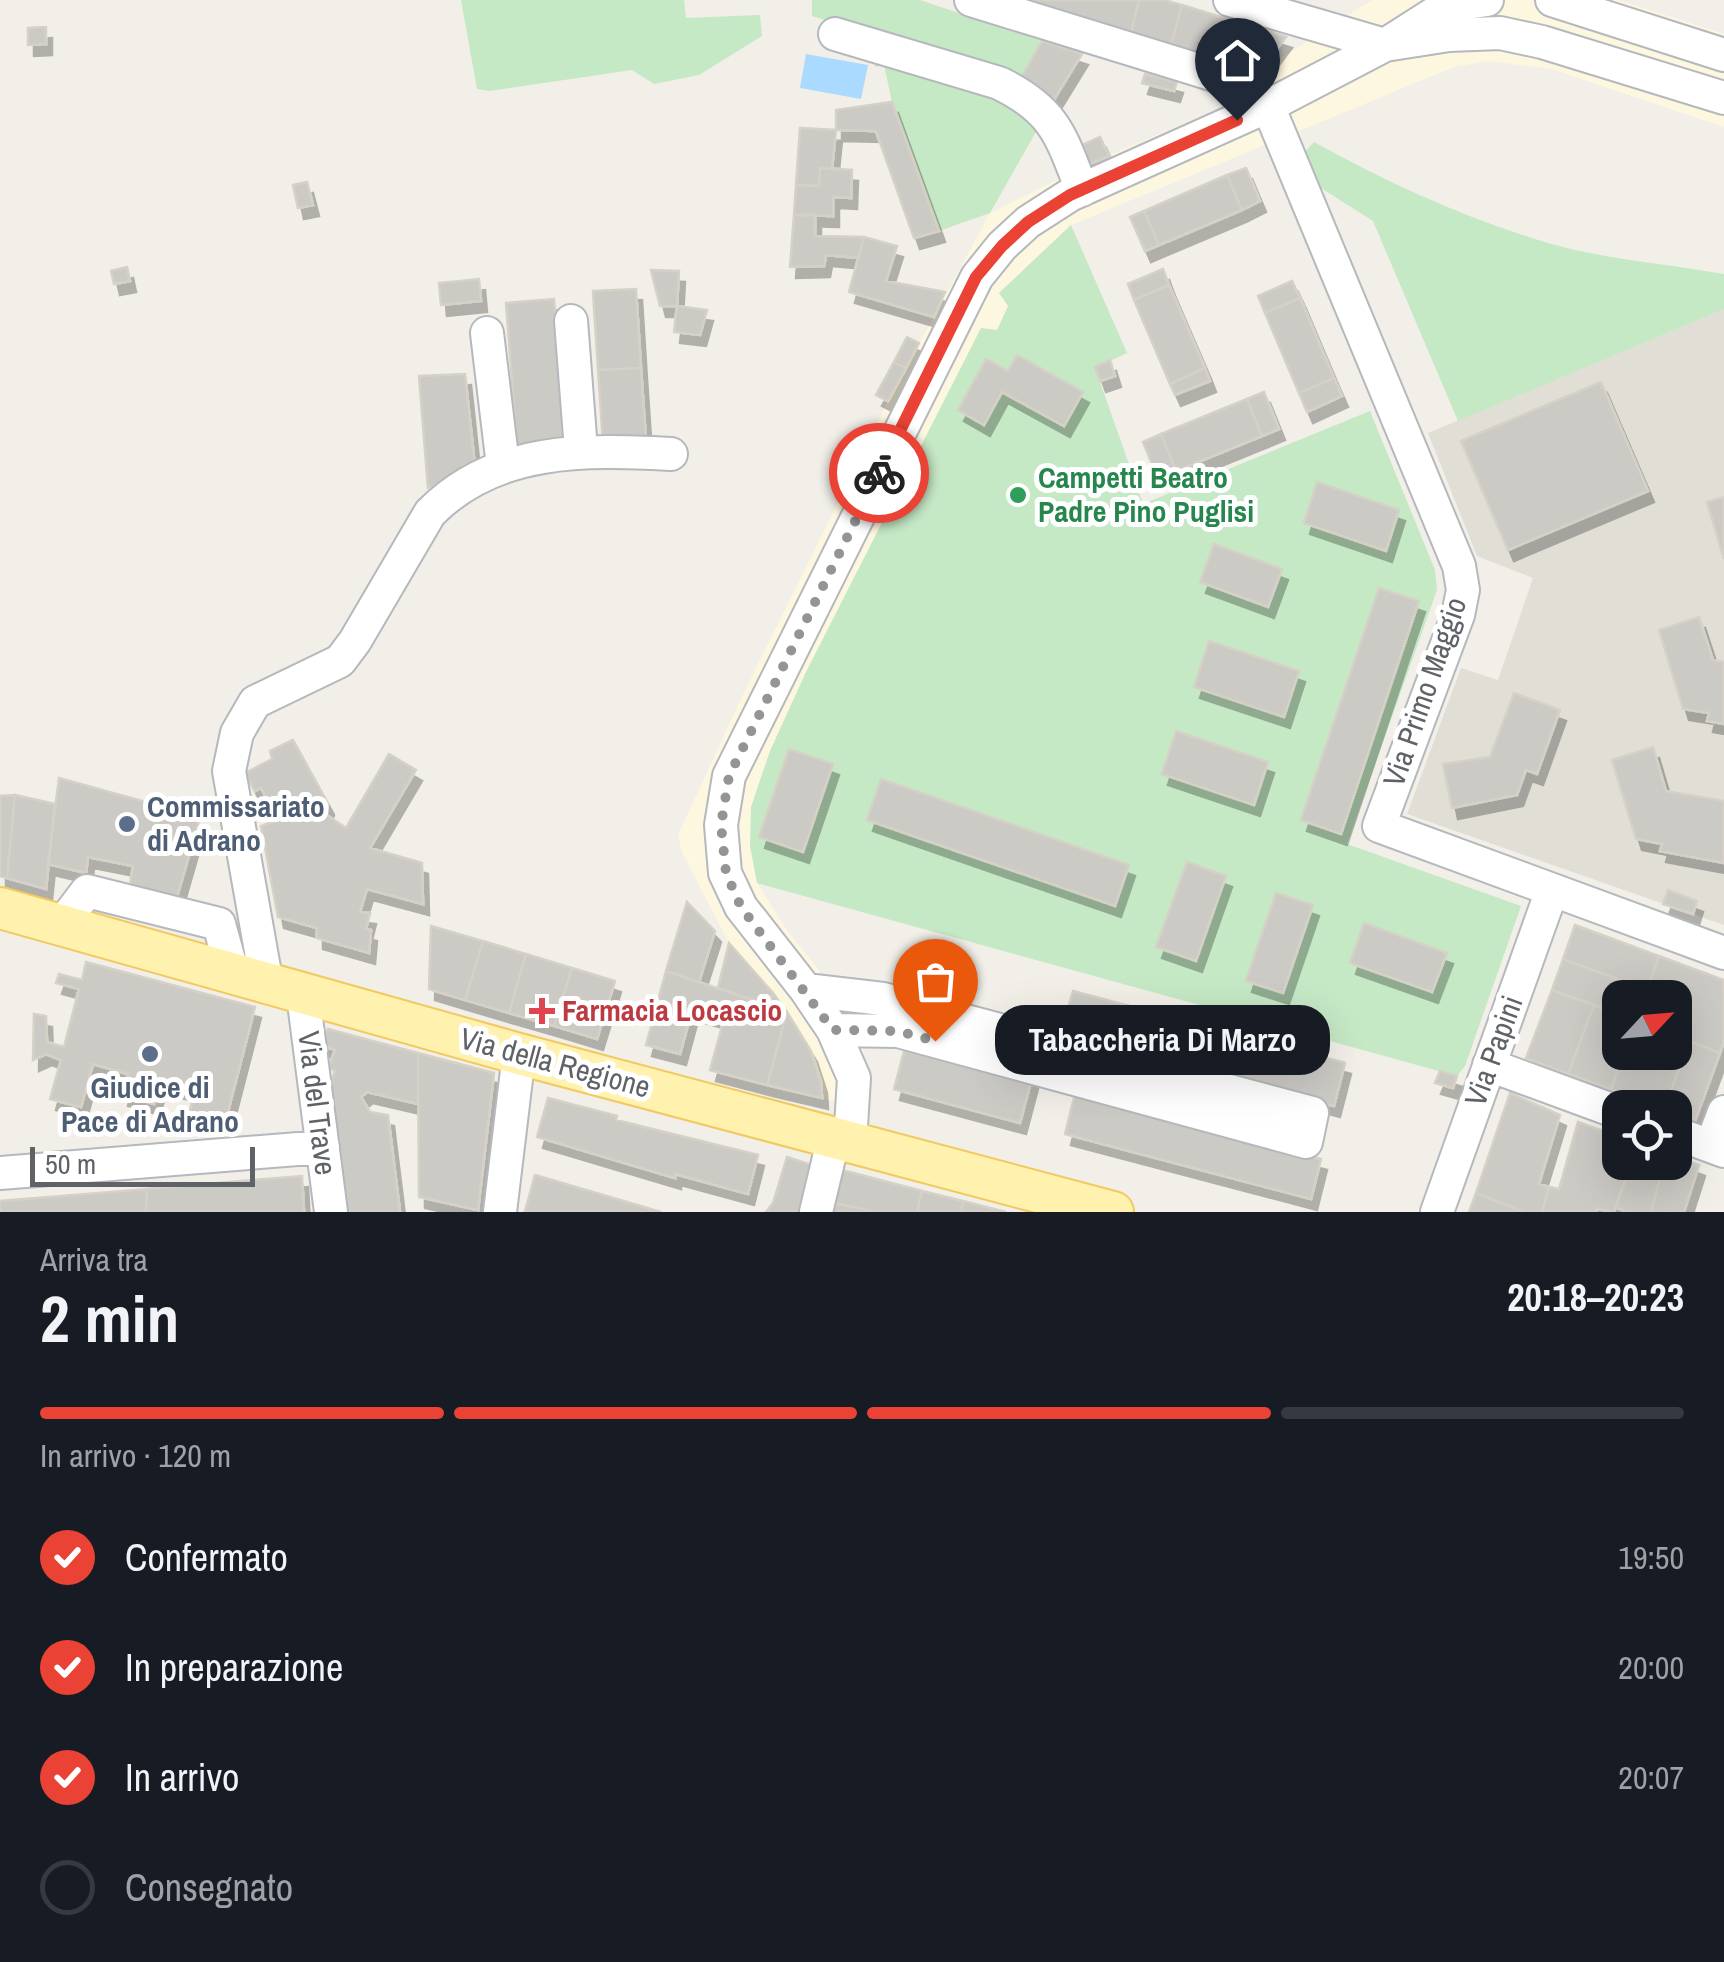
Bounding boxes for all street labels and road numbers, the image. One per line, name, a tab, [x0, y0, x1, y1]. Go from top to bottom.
street label: Via Primo Maggio	[1373, 592, 1475, 792]
street label: Via Papini	[1455, 990, 1531, 1111]
street label: Via della Regione	[456, 1017, 655, 1107]
street label: Via del Trave	[289, 1029, 347, 1177]

